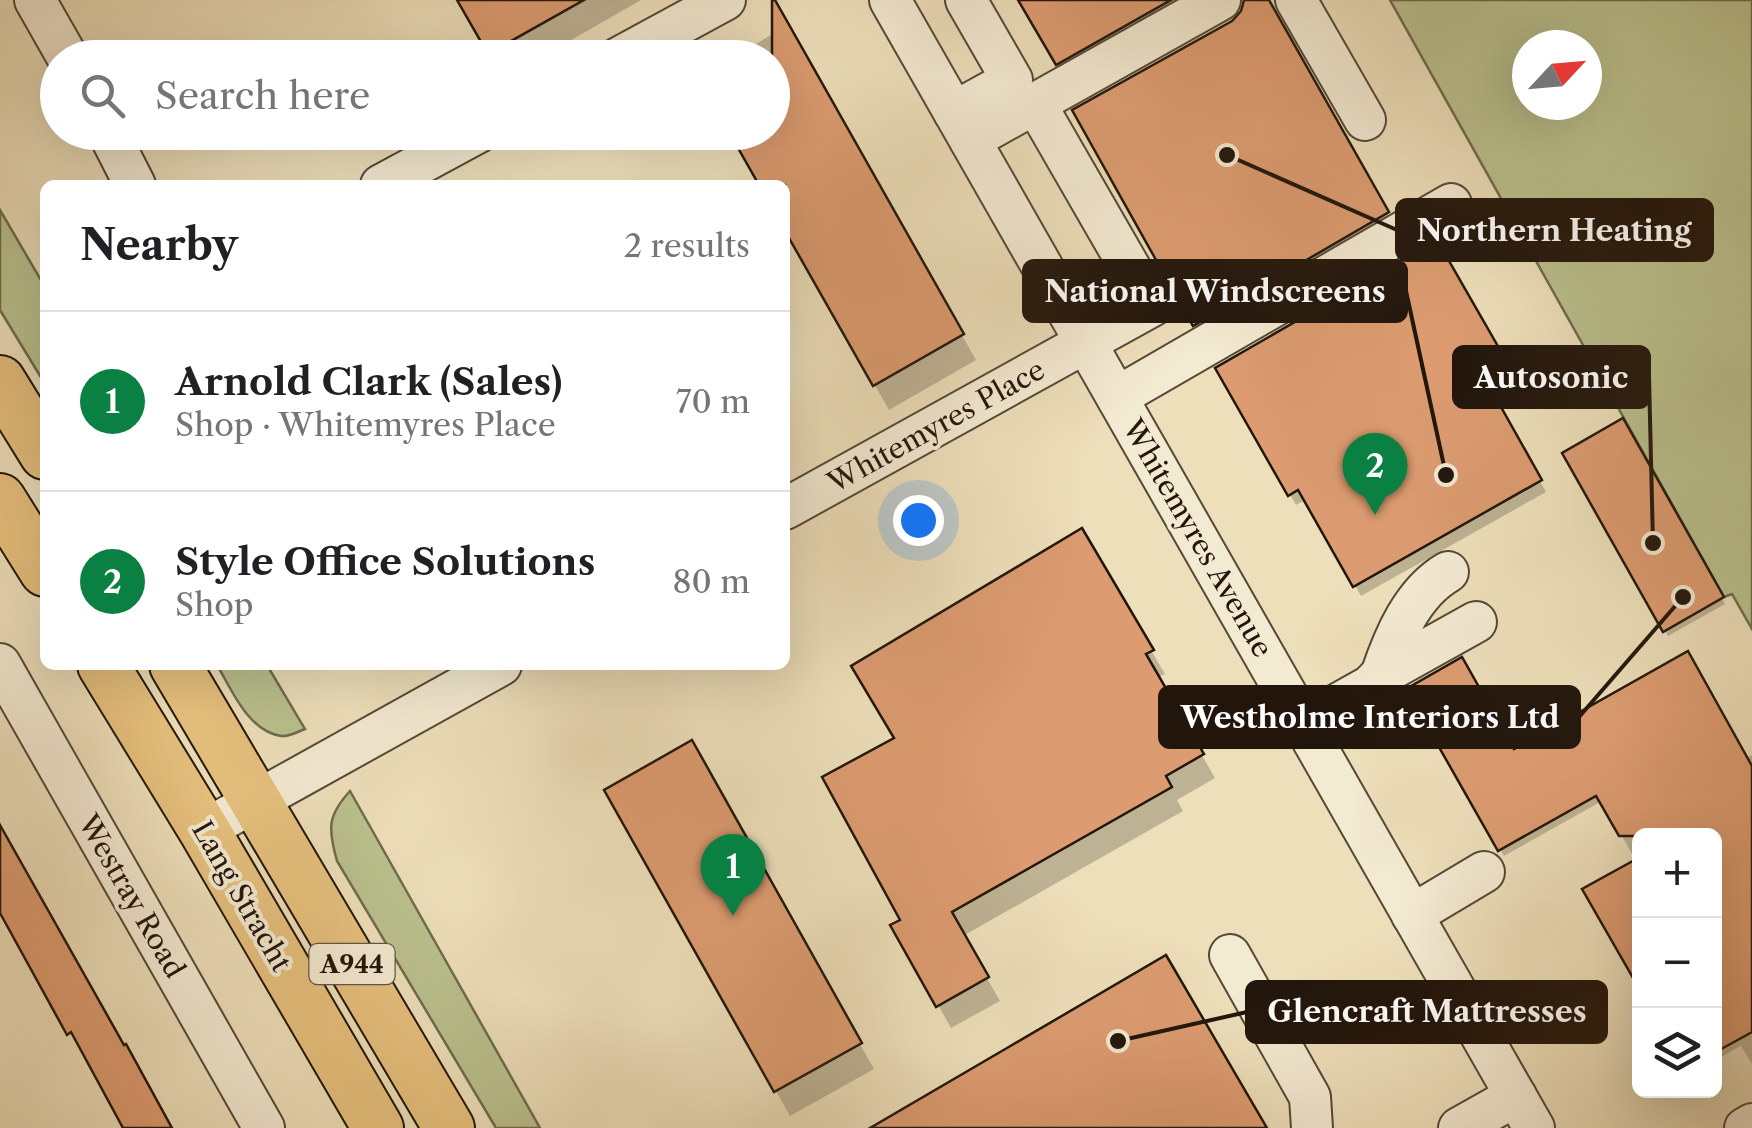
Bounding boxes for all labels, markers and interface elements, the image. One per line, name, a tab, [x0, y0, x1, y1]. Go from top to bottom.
north arrow	[1512, 30, 1602, 120]
search box	[40, 40, 790, 150]
icon: search	[75, 68, 130, 123]
text: Search here	[155, 72, 370, 119]
callout: Northern Heating	[1397, 200, 1712, 260]
text: Northern Heating	[1416, 212, 1692, 249]
text: Nearby	[80, 219, 238, 271]
text: 2 results	[624, 226, 750, 265]
callout: National Windscreens	[1024, 261, 1406, 321]
text: National Windscreens	[1044, 273, 1386, 310]
callout: Autosonic	[1454, 347, 1649, 407]
street label: Whitemyres Place	[821, 352, 1050, 500]
text: Arnold Clark (Sales)	[175, 358, 562, 405]
text: Autosonic	[1473, 359, 1628, 396]
text: 1	[105, 382, 120, 421]
text: 70 m	[676, 382, 750, 421]
text: Shop · Whitemyres Place	[175, 405, 556, 444]
street label: Whitemyres Avenue	[1116, 412, 1280, 663]
pin: 2	[1342, 432, 1408, 515]
your location	[893, 495, 944, 546]
text: Style Office Solutions	[175, 538, 595, 585]
text: 2	[103, 562, 122, 601]
text: 80 m	[672, 562, 750, 601]
text: Shop	[175, 585, 254, 624]
callout: Westholme Interiors Ltd	[1160, 687, 1579, 747]
text: Westholme Interiors Ltd	[1180, 699, 1559, 736]
street label: Westray Road	[71, 807, 192, 984]
street label: Lang Stracht	[185, 815, 299, 977]
map controls	[1632, 828, 1722, 1098]
button: +	[1632, 828, 1722, 918]
pin: 1	[700, 834, 766, 916]
button: −	[1632, 918, 1722, 1008]
road number: A944	[310, 944, 394, 984]
callout: Glencraft Mattresses	[1247, 982, 1606, 1042]
text: Glencraft Mattresses	[1267, 993, 1587, 1030]
button: layers	[1632, 1008, 1722, 1098]

